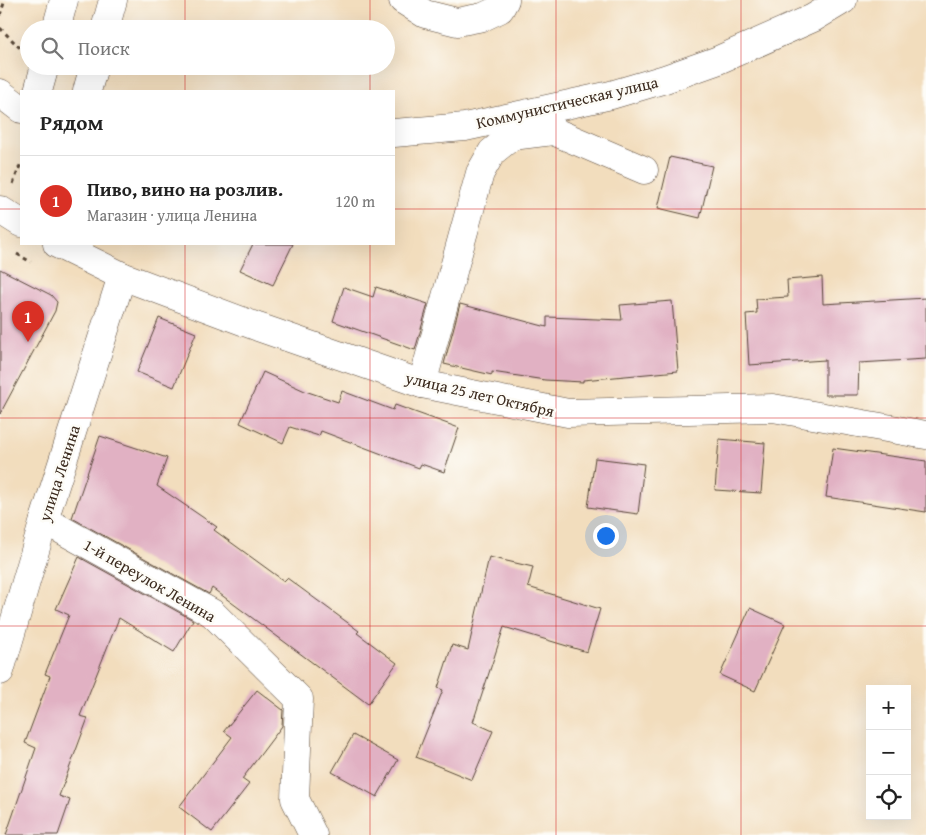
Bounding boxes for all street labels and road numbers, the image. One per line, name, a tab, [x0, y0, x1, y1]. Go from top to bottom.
street label: Коммунистическая улица	[474, 69, 661, 135]
street label: улица 25 лет Октября	[402, 365, 557, 423]
street label: улица Ленина	[32, 421, 86, 525]
street label: 1-й переулок Ленина	[79, 532, 221, 628]

